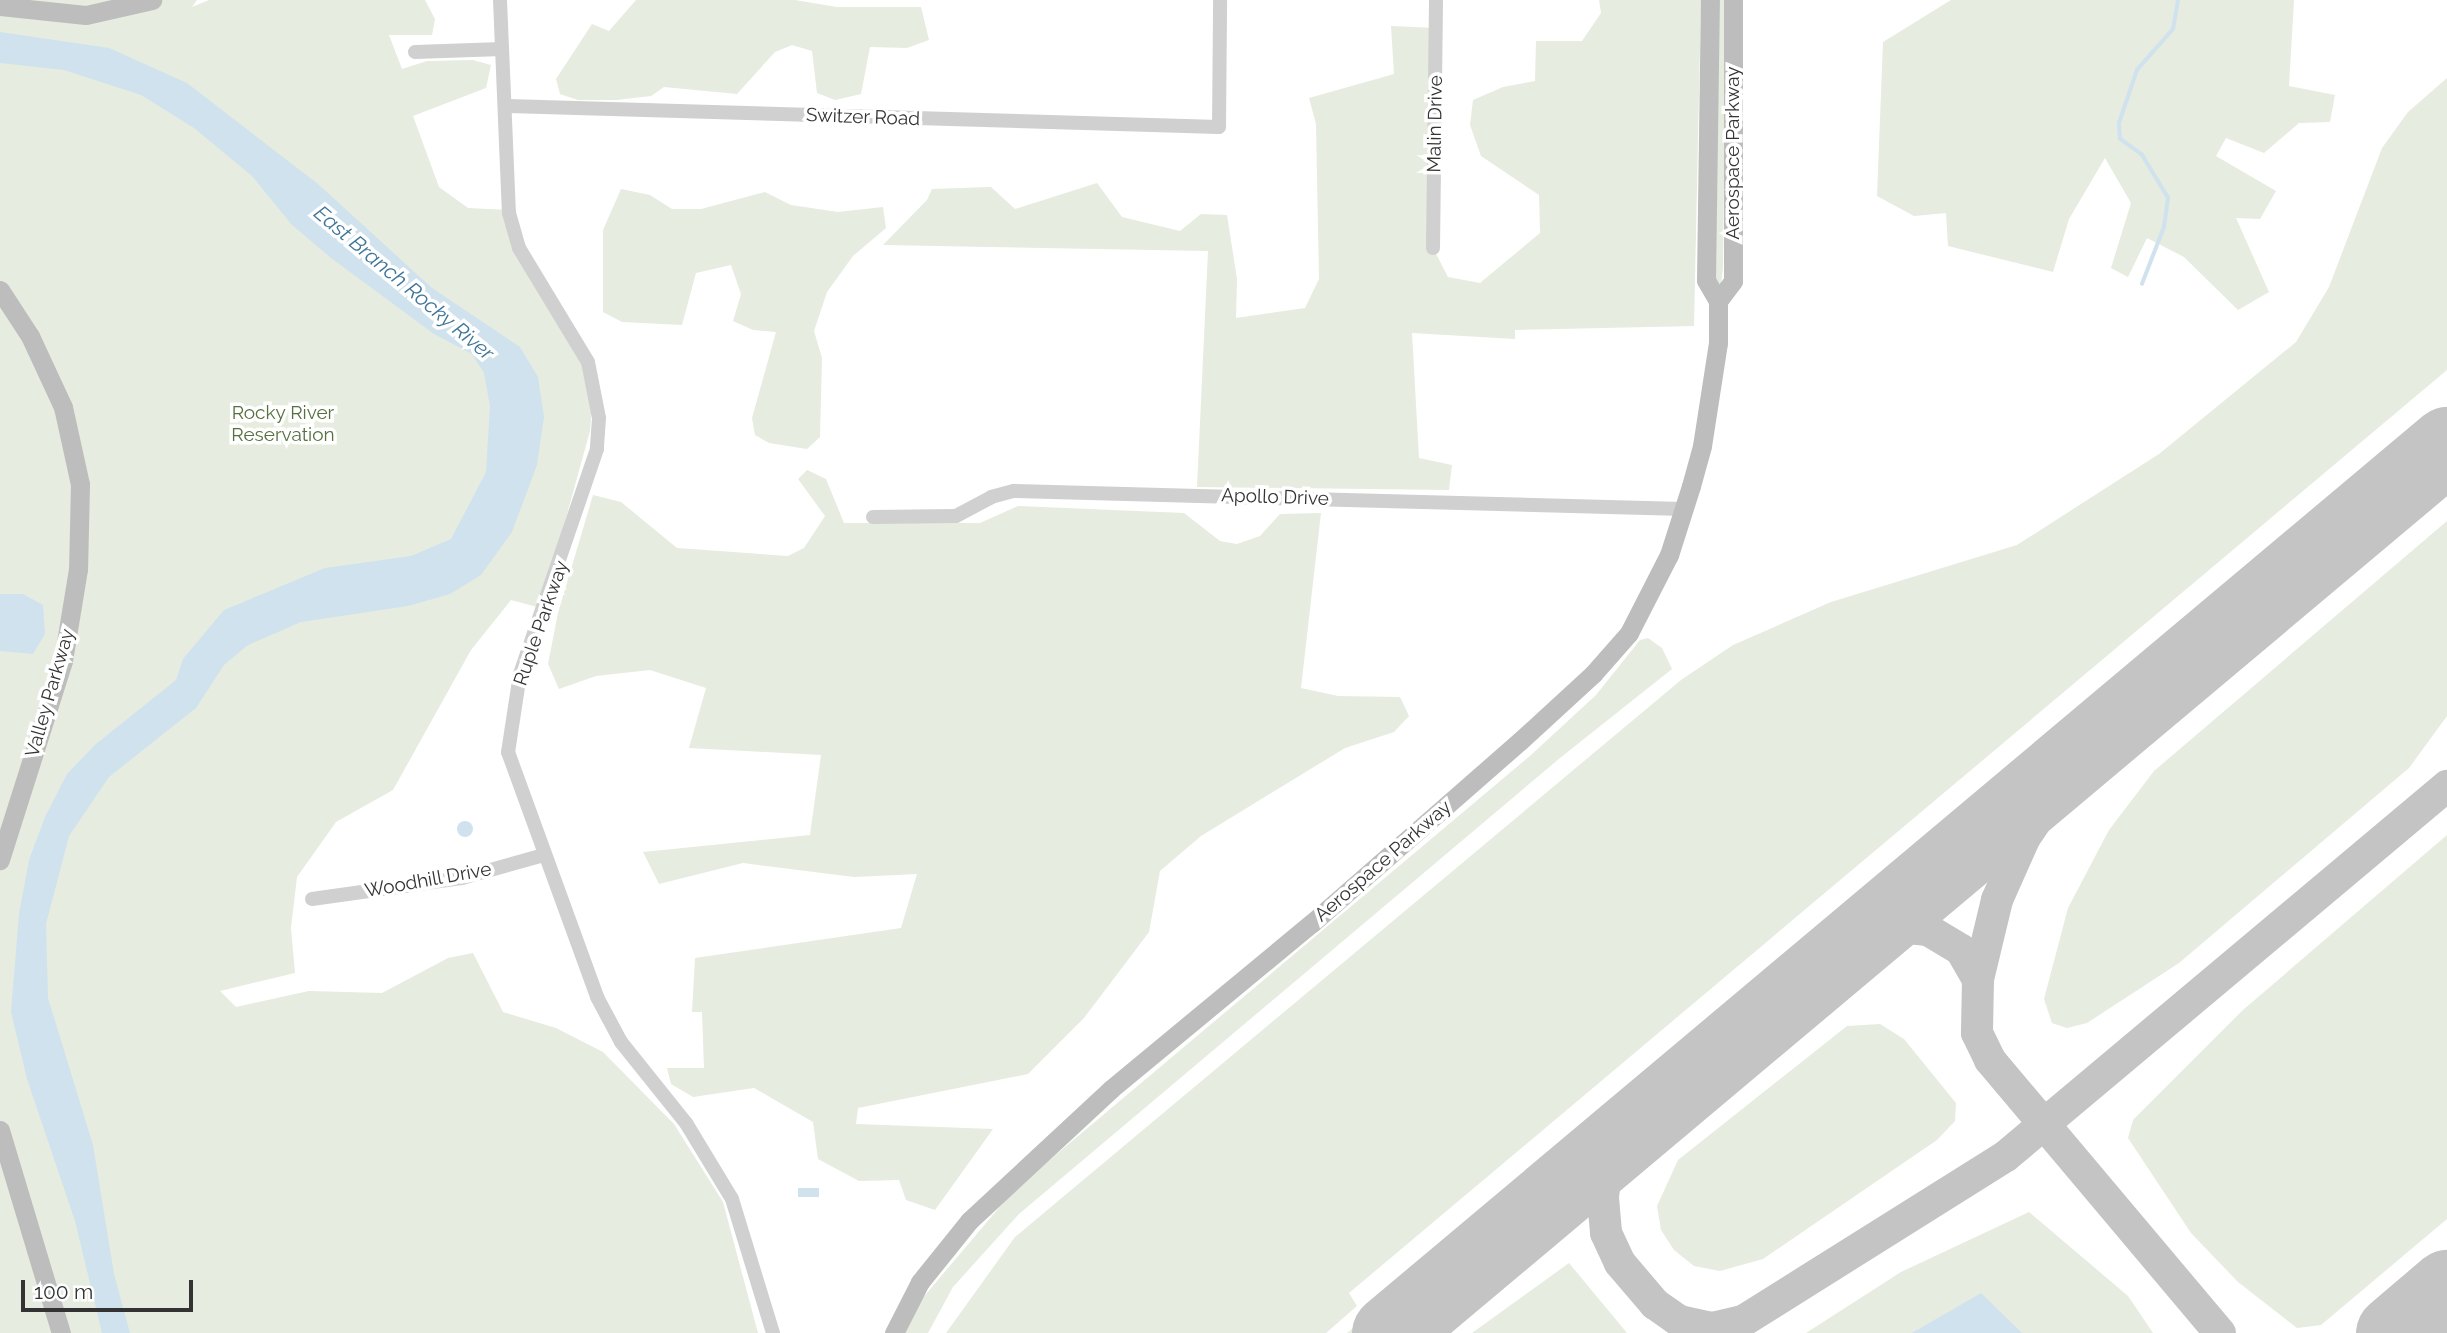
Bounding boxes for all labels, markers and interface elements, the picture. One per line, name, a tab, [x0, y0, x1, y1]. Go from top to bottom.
street label: Aerospace Parkway	[1722, 66, 1744, 240]
street label: Malin Drive	[1423, 75, 1447, 173]
street label: Switzer Road	[805, 104, 921, 130]
water label: East Branch Rocky River	[309, 200, 499, 366]
park label: Rocky River Reservation	[231, 402, 335, 446]
street label: Apollo Drive	[1221, 484, 1329, 510]
street label: Ruple Parkway	[509, 557, 573, 689]
street label: Valley Parkway	[21, 626, 79, 760]
street label: Aerospace Parkway	[1310, 796, 1456, 926]
street label: Woodhill Drive	[363, 858, 493, 902]
scale bar	[24, 1266, 196, 1310]
text: 100 m	[34, 1279, 93, 1304]

